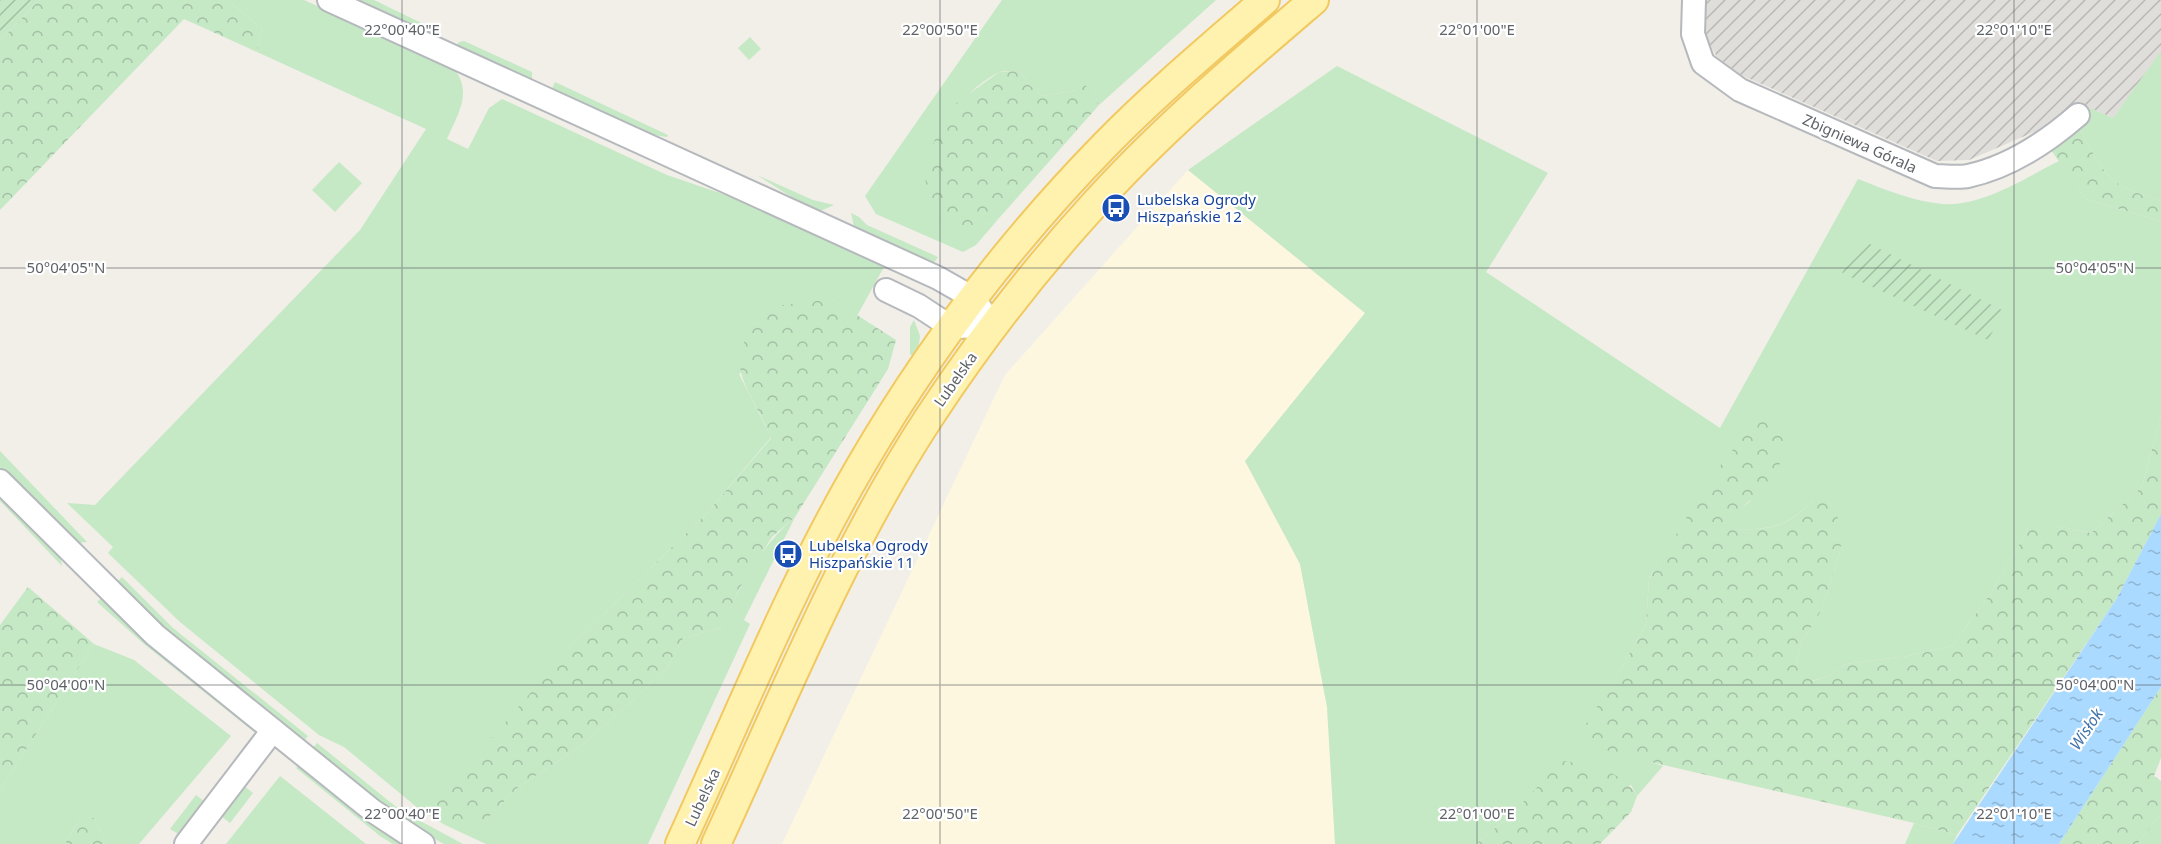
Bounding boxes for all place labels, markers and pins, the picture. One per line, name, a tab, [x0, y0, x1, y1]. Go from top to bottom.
place label: Lubelska Ogrody Hiszpańskie 12	[1137, 189, 1256, 226]
bus stop icon: Lubelska Ogrody Hiszpańskie 12	[1100, 192, 1132, 224]
place label: Lubelska Ogrody Hiszpańskie 11	[809, 535, 928, 572]
bus stop icon: Lubelska Ogrody Hiszpańskie 11	[772, 538, 804, 570]

